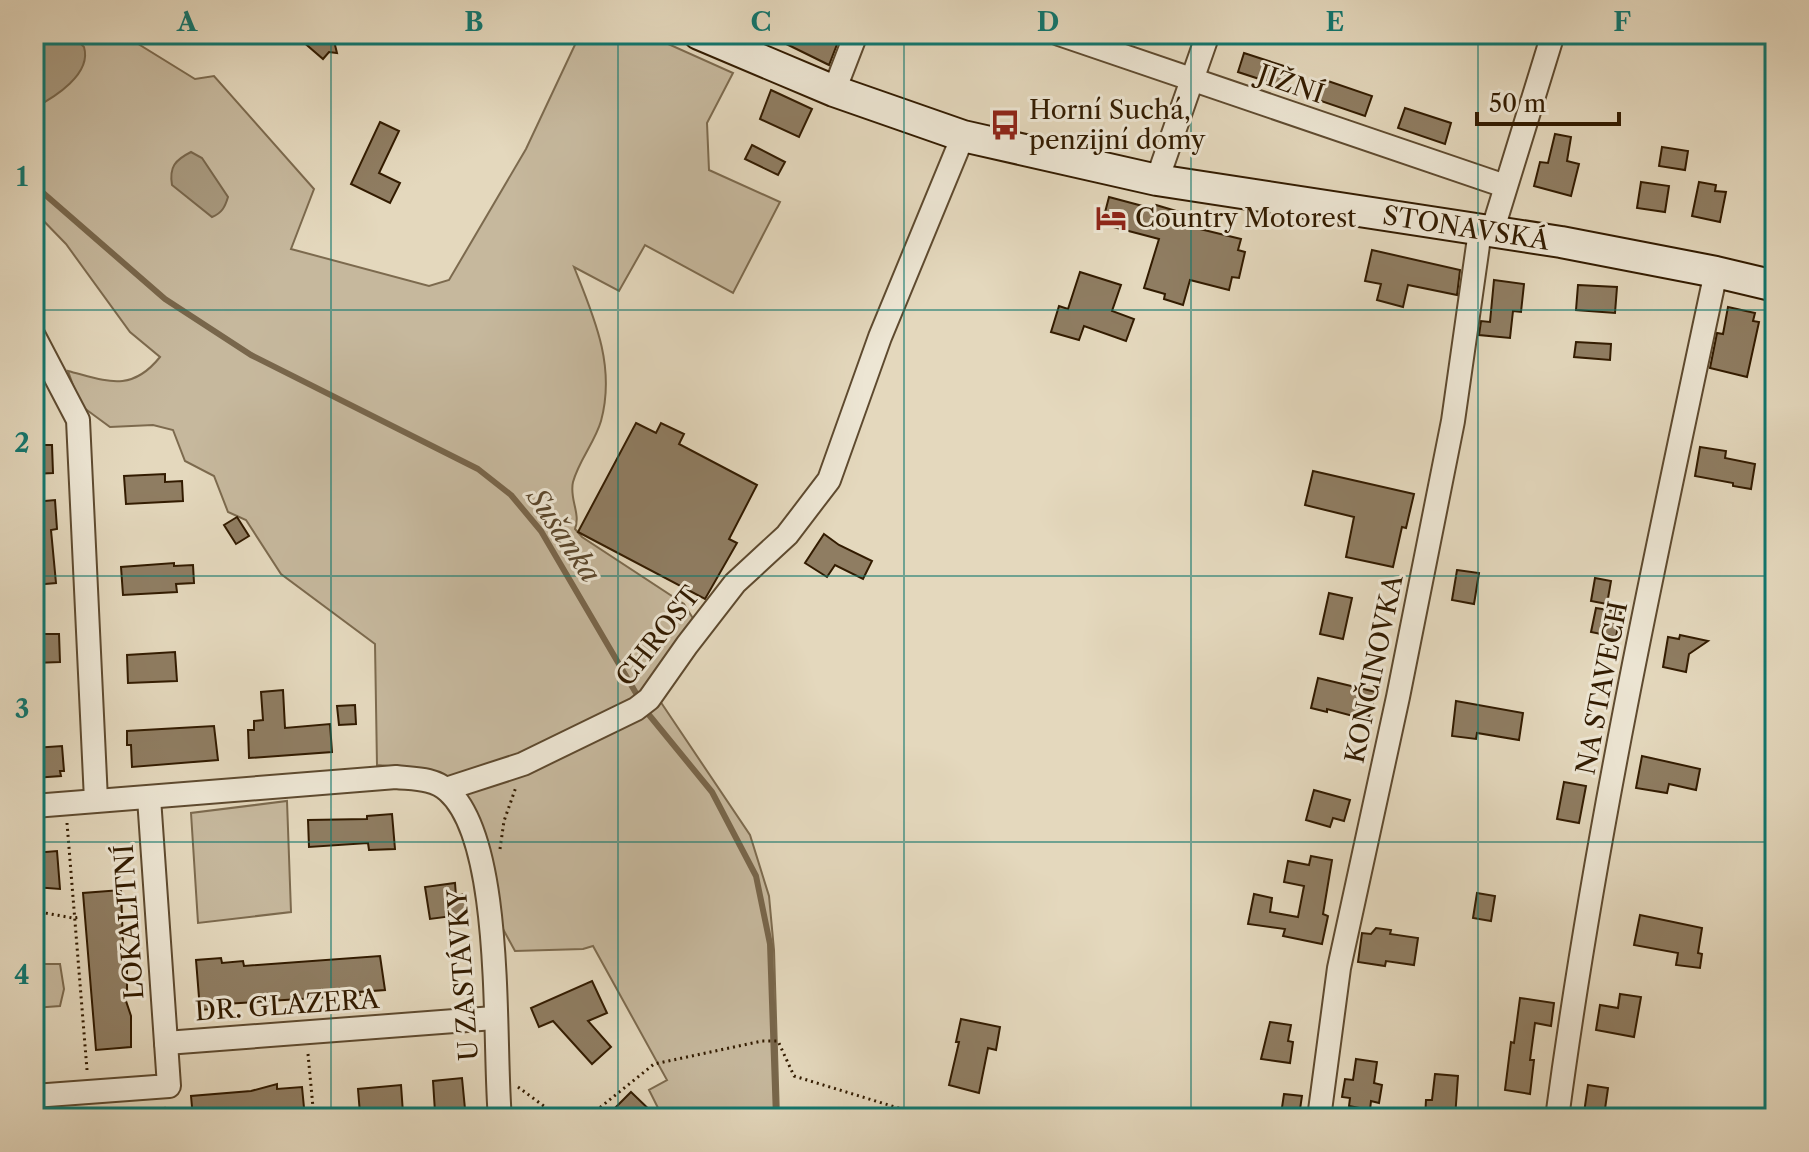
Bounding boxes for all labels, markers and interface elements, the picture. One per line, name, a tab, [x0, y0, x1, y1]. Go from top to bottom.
text: A	[176, 6, 198, 38]
text: B	[464, 6, 484, 38]
text: C	[751, 6, 771, 38]
text: D	[1037, 6, 1059, 38]
text: E	[1326, 6, 1344, 38]
text: F	[1613, 6, 1631, 38]
street label: JIŽNÍ	[1250, 56, 1329, 110]
scale bar	[1477, 76, 1619, 126]
text: 50 m	[1489, 89, 1546, 118]
place label: Horní Suchá, penzijní domy	[1029, 94, 1206, 156]
bus stop icon: Horní Suchá, penzijní domy	[988, 108, 1022, 142]
text: 1	[16, 161, 28, 193]
street label: STONAVSKÁ	[1380, 199, 1552, 257]
hotel icon: Country Motorest	[1094, 201, 1128, 235]
place label: Country Motorest	[1135, 202, 1357, 234]
text: 2	[14, 427, 30, 459]
water label: Sušanka	[519, 480, 608, 589]
street label: KONČINOVKA	[1337, 571, 1410, 766]
street label: CHROST	[609, 579, 707, 692]
street label: NA STAVECH	[1570, 599, 1634, 777]
text: 3	[15, 693, 29, 725]
street label: LOKALITNÍ	[108, 843, 150, 1001]
street label: U ZASTÁVKY	[441, 888, 485, 1062]
text: 4	[14, 959, 30, 991]
street label: DR. GLAZERA	[194, 983, 381, 1027]

